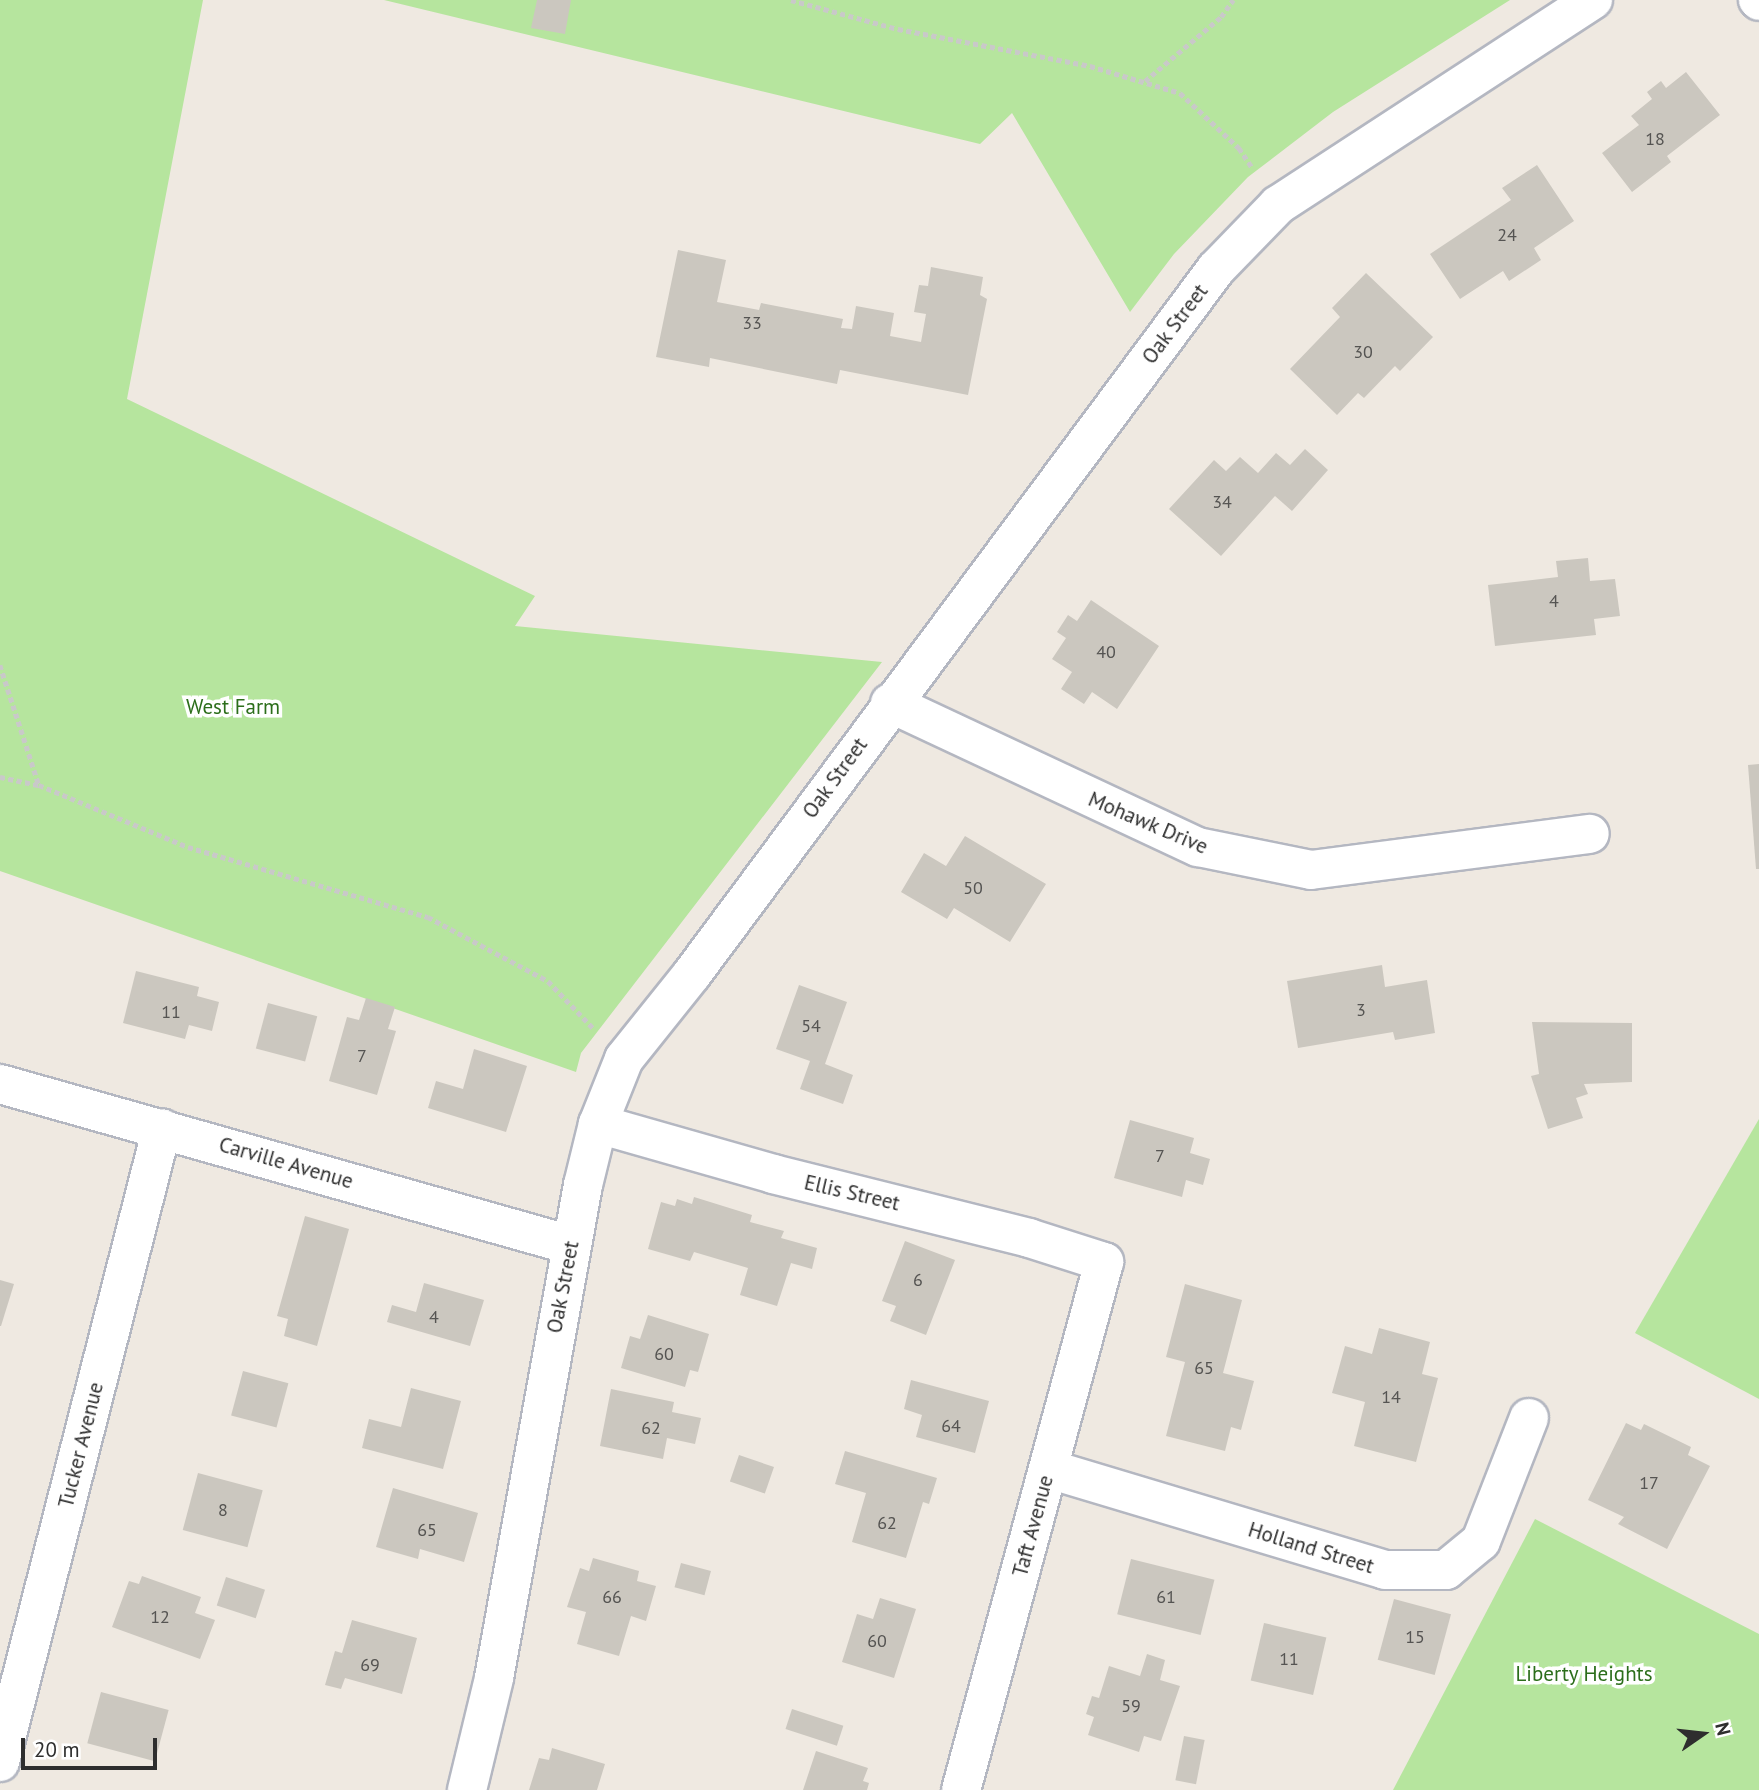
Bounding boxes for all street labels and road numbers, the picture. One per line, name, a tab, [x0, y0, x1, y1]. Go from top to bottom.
street label: Oak Street	[1137, 279, 1213, 369]
street label: Oak Street	[797, 733, 873, 823]
street label: Mohawk Drive	[1084, 786, 1212, 860]
street label: Carville Avenue	[216, 1132, 356, 1194]
street label: Ellis Street	[802, 1170, 902, 1216]
street label: Oak Street	[542, 1238, 584, 1336]
street label: Tucker Avenue	[53, 1379, 109, 1511]
street label: Taft Avenue	[1007, 1472, 1059, 1580]
street label: Holland Street	[1245, 1517, 1377, 1579]

